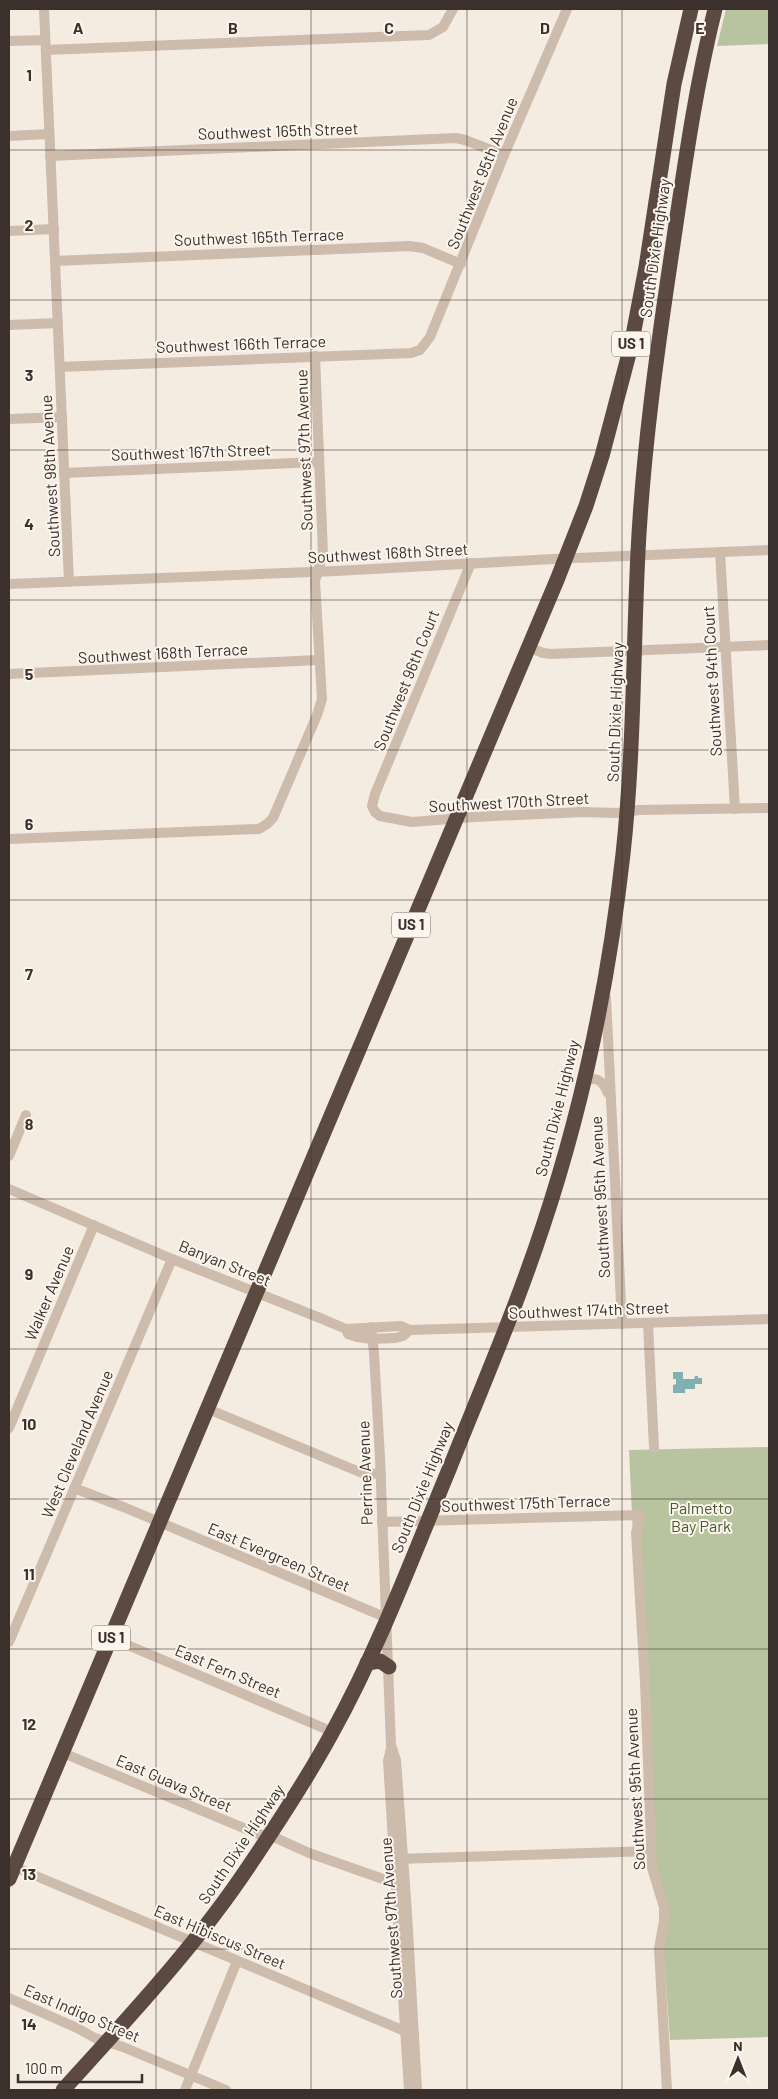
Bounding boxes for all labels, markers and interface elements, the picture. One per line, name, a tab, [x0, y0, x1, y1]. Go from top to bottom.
text: A	[73, 18, 84, 37]
text: B	[228, 18, 238, 37]
text: C	[384, 18, 394, 37]
text: D	[540, 18, 550, 37]
text: E	[695, 18, 705, 37]
text: 1	[26, 65, 32, 84]
street label: Southwest 95th Avenue	[442, 94, 521, 252]
street label: Southwest 165th Street	[197, 118, 359, 143]
street label: South Dixie Highway	[635, 177, 674, 319]
text: 2	[25, 215, 34, 234]
street label: Southwest 165th Terrace	[174, 224, 344, 249]
street label: Southwest 166th Terrace	[156, 331, 326, 356]
road number: US 1	[612, 332, 650, 356]
text: 3	[25, 365, 33, 384]
street label: Southwest 97th Avenue	[291, 369, 316, 531]
street label: Southwest 98th Avenue	[36, 394, 63, 558]
street label: Southwest 167th Street	[111, 439, 271, 464]
text: 4	[24, 514, 34, 533]
street label: Southwest 168th Street	[307, 539, 469, 566]
street label: Southwest 94th Court	[698, 605, 725, 757]
street label: Southwest 96th Court	[369, 607, 443, 753]
street label: Southwest 168th Terrace	[77, 639, 248, 666]
street label: South Dixie Highway	[603, 641, 626, 782]
text: 5	[25, 664, 34, 683]
street label: Southwest 170th Street	[428, 788, 590, 815]
text: 6	[25, 814, 34, 833]
road number: US 1	[392, 912, 430, 938]
text: 7	[25, 964, 33, 983]
street label: South Dixie Highway	[530, 1037, 583, 1178]
text: 8	[25, 1114, 34, 1133]
street label: Southwest 95th Avenue	[586, 1115, 613, 1279]
street label: Banyan Street	[176, 1235, 274, 1290]
street label: Walker Avenue	[20, 1242, 77, 1343]
text: 9	[25, 1264, 33, 1283]
street label: Southwest 174th Street	[508, 1297, 670, 1322]
street label: West Cleveland Avenue	[37, 1367, 116, 1521]
text: 10	[22, 1414, 36, 1433]
street label: South Dixie Highway	[386, 1418, 457, 1555]
street label: Perrine Avenue	[353, 1420, 376, 1526]
street label: Southwest 175th Terrace	[441, 1490, 611, 1515]
park label: Palmetto Bay Park	[670, 1498, 732, 1535]
street label: East Evergreen Street	[205, 1518, 353, 1595]
text: 11	[23, 1564, 35, 1583]
road number: US 1	[92, 1626, 130, 1650]
street label: East Fern Street	[173, 1640, 284, 1701]
street label: Southwest 95th Avenue	[621, 1707, 648, 1871]
text: 12	[22, 1714, 36, 1733]
street label: East Guava Street	[114, 1750, 235, 1815]
street label: South Dixie Highway	[194, 1780, 288, 1907]
street label: Southwest 97th Avenue	[375, 1837, 406, 1999]
text: 13	[22, 1864, 36, 1883]
street label: East Hibiscus Street	[152, 1900, 289, 1973]
street label: East Indigo Street	[21, 1980, 143, 2046]
text: 14	[21, 2014, 37, 2033]
north arrow	[713, 2034, 763, 2084]
text: N	[733, 2037, 743, 2054]
scale bar	[18, 2052, 141, 2084]
text: 100 m	[25, 2059, 63, 2077]

